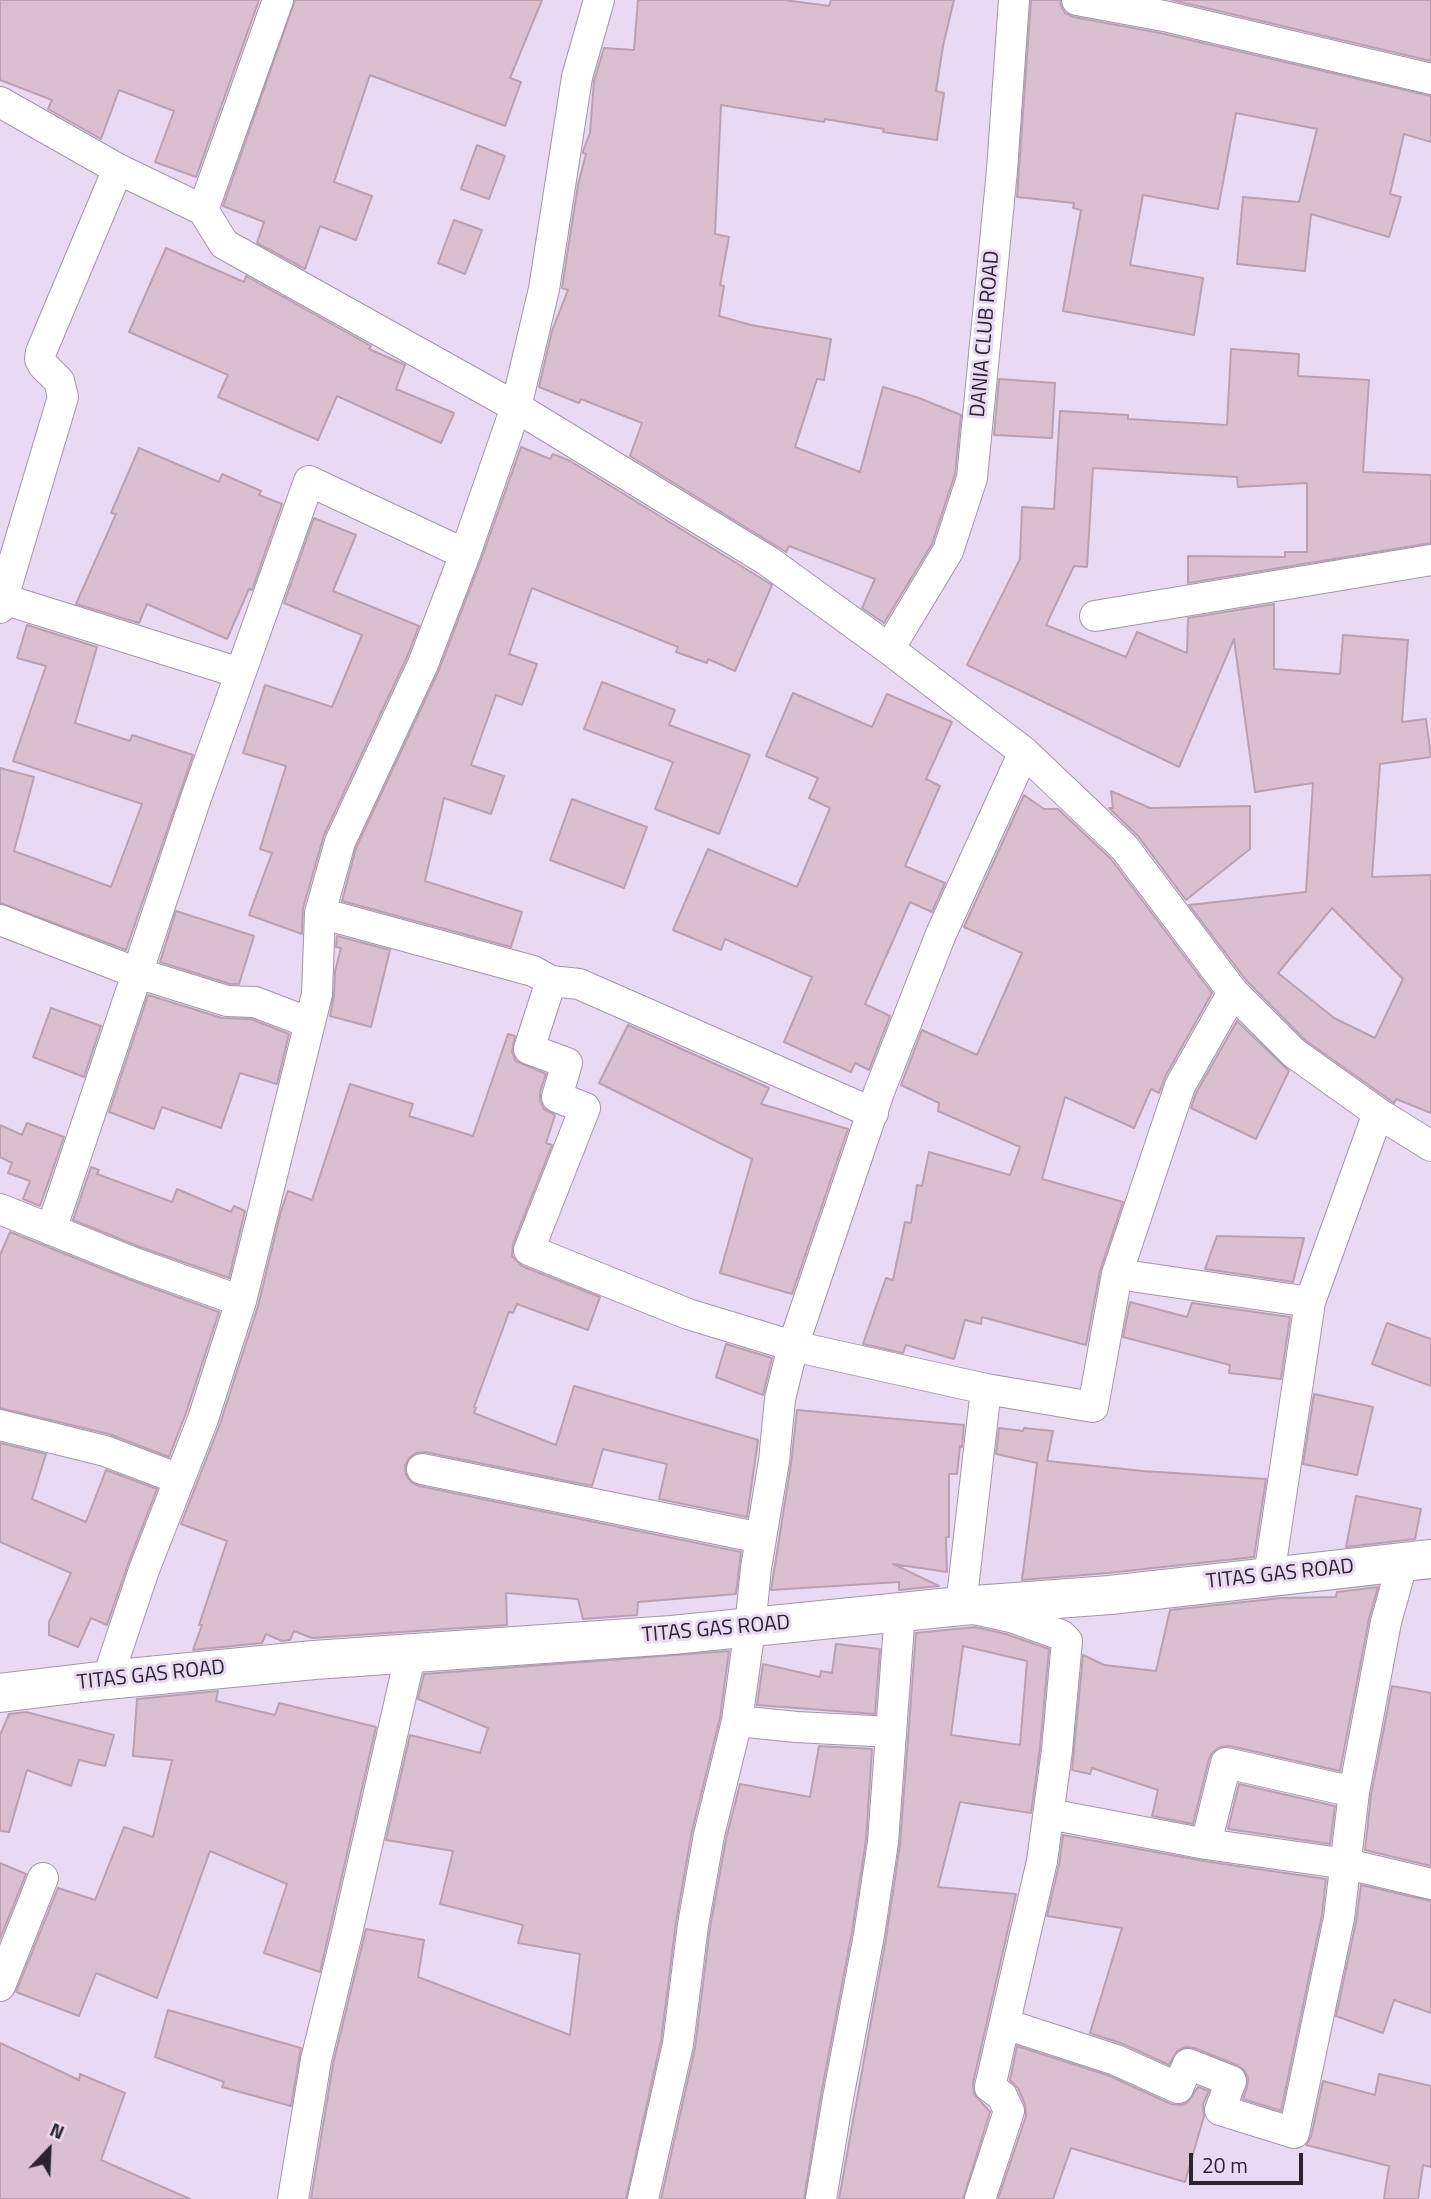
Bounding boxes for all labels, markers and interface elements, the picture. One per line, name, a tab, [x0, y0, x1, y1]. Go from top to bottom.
street label: DANIA CLUB ROAD	[966, 250, 1006, 418]
street label: TITAS GAS ROAD	[1205, 1555, 1355, 1595]
street label: TITAS GAS ROAD	[641, 1611, 791, 1649]
street label: TITAS GAS ROAD	[76, 1656, 226, 1696]
text: N	[46, 2114, 69, 2146]
north arrow	[14, 2115, 84, 2185]
scale bar	[1193, 2140, 1307, 2184]
text: 20 m	[1202, 2149, 1248, 2181]

